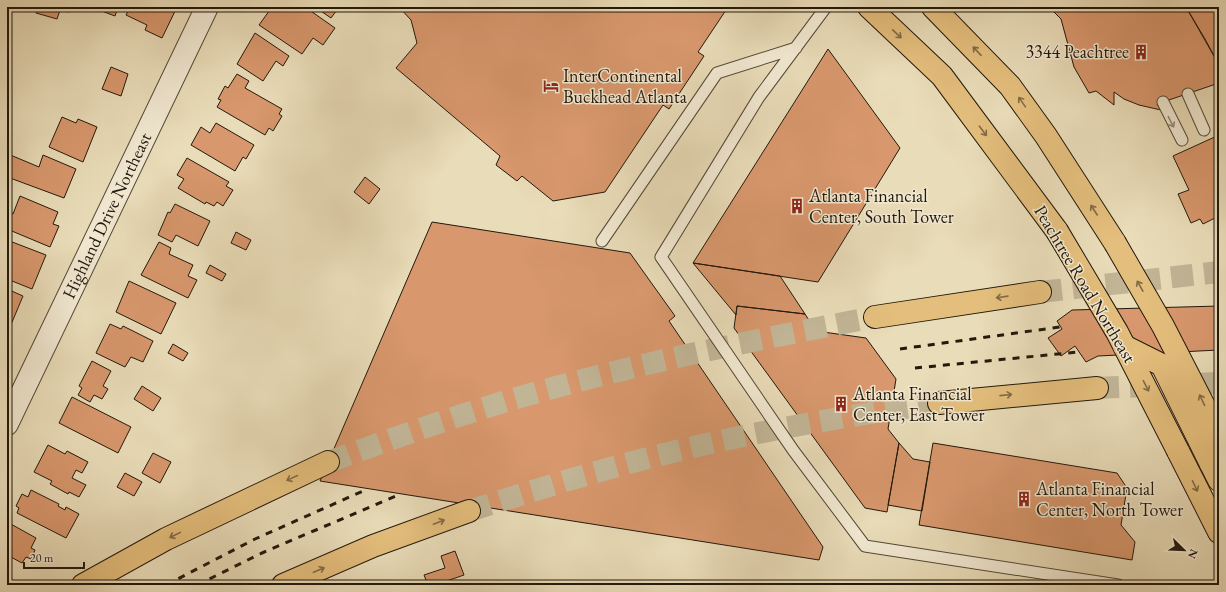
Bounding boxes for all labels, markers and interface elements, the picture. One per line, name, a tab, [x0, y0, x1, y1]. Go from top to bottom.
one-way arrow	[892, 29, 902, 39]
place label: 3344 Peachtree	[1025, 40, 1129, 63]
building icon: 3344 Peachtree	[1132, 43, 1150, 61]
one-way arrow	[972, 46, 982, 56]
place label: InterContinental Buckhead Atlanta	[563, 64, 688, 108]
hotel icon: InterContinental Buckhead Atlanta	[542, 77, 560, 95]
one-way arrow	[1018, 97, 1026, 108]
one-way arrow	[1168, 115, 1176, 127]
one-way arrow	[979, 125, 987, 136]
street label: Highland Drive Northeast	[57, 128, 156, 302]
place label: Atlanta Financial Center, South Tower	[808, 184, 954, 228]
building icon: Atlanta Financial Center, South Tower	[788, 197, 806, 215]
street label: Peachtree Road Northeast	[1029, 201, 1142, 367]
one-way arrow	[1089, 204, 1097, 216]
one-way arrow	[1136, 280, 1144, 292]
one-way arrow	[996, 293, 1009, 301]
one-way arrow	[1142, 380, 1150, 392]
place label: Atlanta Financial Center, East Tower	[852, 382, 984, 426]
one-way arrow	[999, 392, 1012, 399]
building icon: Atlanta Financial Center, East Tower	[832, 395, 850, 413]
one-way arrow	[1198, 395, 1205, 407]
one-way arrow	[287, 475, 299, 482]
place label: Atlanta Financial Center, North Tower	[1035, 477, 1183, 521]
one-way arrow	[1192, 479, 1200, 491]
building icon: Atlanta Financial Center, North Tower	[1015, 490, 1033, 508]
one-way arrow	[433, 517, 445, 525]
north arrow	[1164, 530, 1204, 570]
one-way arrow	[170, 532, 182, 539]
scale bar	[24, 544, 84, 570]
text: N	[1185, 547, 1201, 561]
text: 20 m	[30, 550, 54, 566]
one-way arrow	[312, 565, 324, 573]

